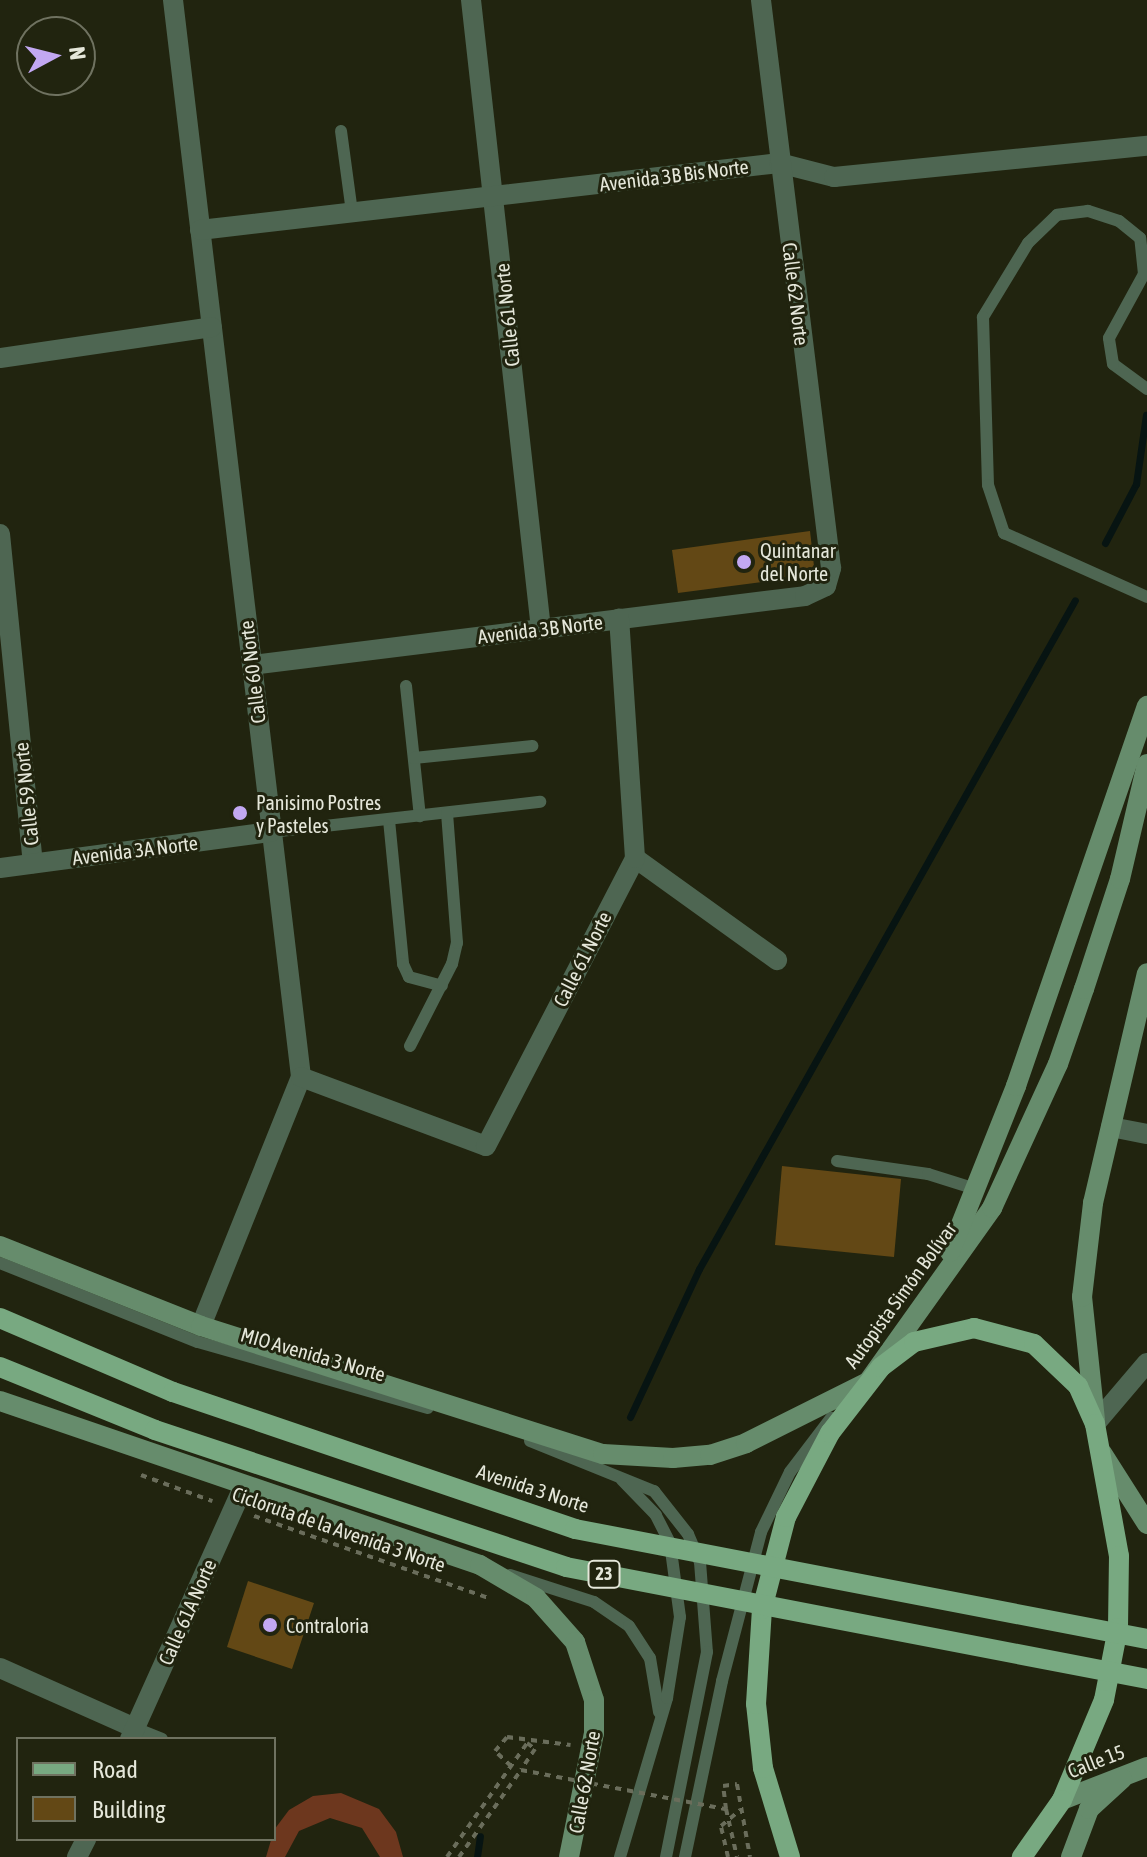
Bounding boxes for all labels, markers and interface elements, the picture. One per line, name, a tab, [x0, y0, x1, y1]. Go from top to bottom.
north arrow	[16, 16, 96, 96]
text: N	[64, 45, 92, 61]
street label: Avenida 3B Bis Norte	[598, 154, 750, 196]
street label: Calle 62 Norte	[778, 241, 814, 347]
street label: Calle 61 Norte	[490, 262, 524, 368]
place label: Quintanar del Norte	[760, 538, 836, 585]
marker: Quintanar del Norte	[735, 553, 753, 571]
street label: Avenida 3B Norte	[476, 609, 604, 649]
street label: Calle 60 Norte	[234, 619, 270, 725]
street label: Calle 59 Norte	[9, 741, 43, 847]
place label: Panisimo Postres y Pasteles	[256, 790, 381, 837]
marker: Panisimo Postres y Pasteles	[231, 804, 249, 822]
street label: Avenida 3A Norte	[71, 830, 199, 870]
street label: Calle 61 Norte	[548, 907, 616, 1011]
street label: Autopista Simón Bolívar	[839, 1217, 961, 1373]
street label: MIO Avenida 3 Norte	[238, 1322, 388, 1386]
street label: Avenida 3 Norte	[474, 1459, 592, 1517]
street label: Cicloruta de la Avenida 3 Norte	[229, 1481, 449, 1577]
street label: Calle 61A Norte	[153, 1555, 221, 1669]
road number: 23	[586, 1560, 622, 1588]
place label: Contraloria	[286, 1613, 369, 1637]
marker: Contraloria	[261, 1616, 279, 1634]
street label: Calle 62 Norte	[563, 1729, 605, 1835]
legend	[16, 1737, 276, 1841]
street label: Calle 15	[1064, 1739, 1128, 1783]
text: Road	[92, 1756, 138, 1783]
text: Building	[92, 1796, 165, 1823]

